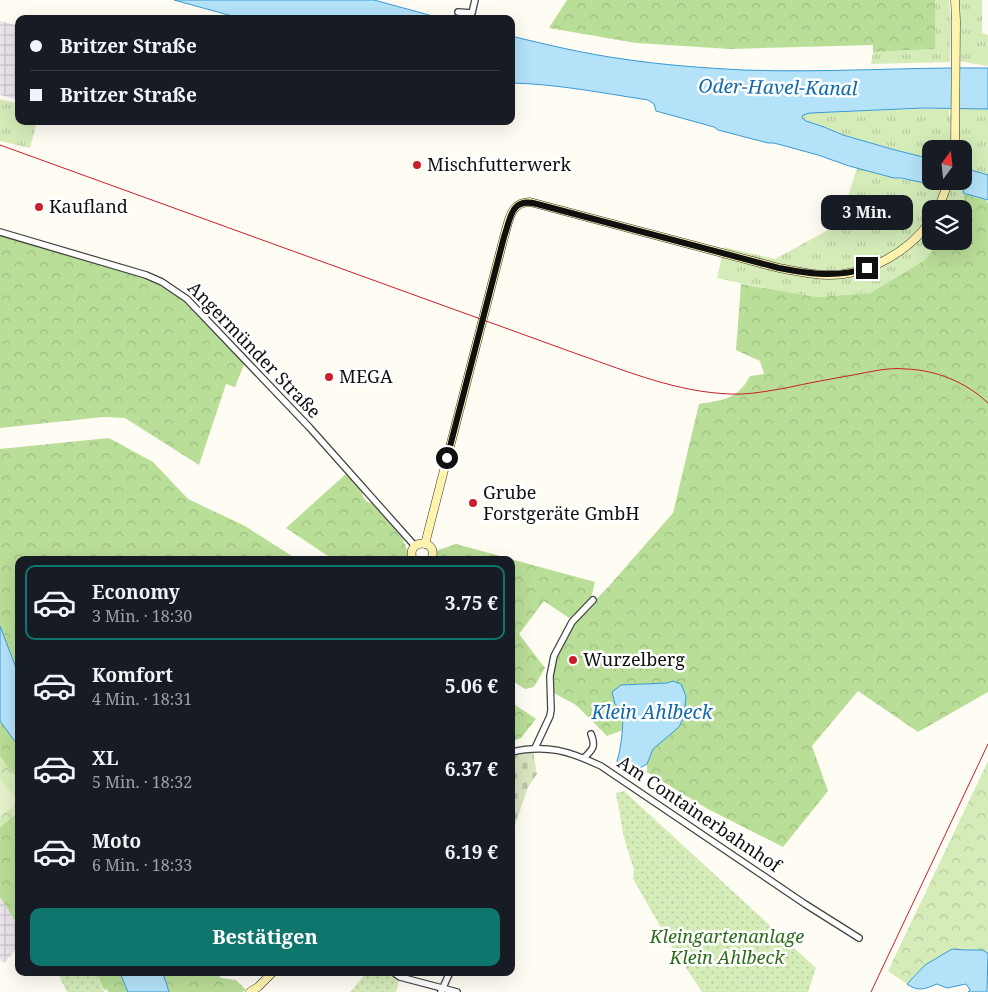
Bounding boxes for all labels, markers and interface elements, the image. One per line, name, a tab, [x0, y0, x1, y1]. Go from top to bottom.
text: Britzer Straße	[60, 33, 197, 59]
water label: Oder-Havel-Kanal	[698, 73, 858, 101]
text: Britzer Straße	[60, 82, 197, 108]
north arrow	[922, 140, 972, 190]
map controls	[922, 140, 972, 250]
place label: Mischfutterwerk	[427, 152, 572, 176]
marker: Mischfutterwerk	[411, 159, 423, 171]
place label: Kaufland	[49, 194, 128, 218]
callout: 3 Min.	[821, 196, 913, 230]
button: layers	[922, 200, 972, 250]
marker: Kaufland	[33, 201, 45, 213]
text: 3 Min.	[842, 201, 892, 223]
route end	[856, 257, 878, 279]
street label: Angermünder Straße	[183, 276, 326, 423]
place label: MEGA	[339, 364, 393, 388]
marker: MEGA	[323, 371, 335, 383]
route start	[436, 447, 458, 469]
place label: Grube Forstgeräte GmbH	[483, 480, 640, 525]
marker: Grube Forstgeräte GmbH	[467, 497, 479, 509]
text: Economy	[92, 579, 180, 605]
icon: car	[32, 580, 77, 625]
text: 3.75 €	[445, 590, 498, 616]
text: 3 Min. · 18:30	[92, 605, 192, 627]
place label: Wurzelberg	[583, 647, 685, 671]
marker: Wurzelberg	[567, 654, 579, 666]
text: Komfort	[92, 662, 173, 688]
icon: car	[32, 663, 77, 708]
text: 5.06 €	[445, 673, 498, 699]
text: 4 Min. · 18:31	[92, 688, 192, 710]
water label: Klein Ahlbeck	[590, 699, 714, 725]
text: XL	[92, 745, 118, 771]
icon: car	[32, 746, 77, 791]
street label: Am Containerbahnhof	[613, 750, 787, 878]
text: 6.37 €	[445, 756, 498, 782]
text: 5 Min. · 18:32	[92, 771, 192, 793]
text: Moto	[92, 828, 141, 854]
icon: car	[32, 829, 77, 874]
text: 6.19 €	[445, 839, 498, 865]
text: 6 Min. · 18:33	[92, 854, 192, 876]
button: Bestätigen	[30, 908, 500, 966]
park label: Kleingartenanlage Klein Ahlbeck	[649, 924, 804, 969]

